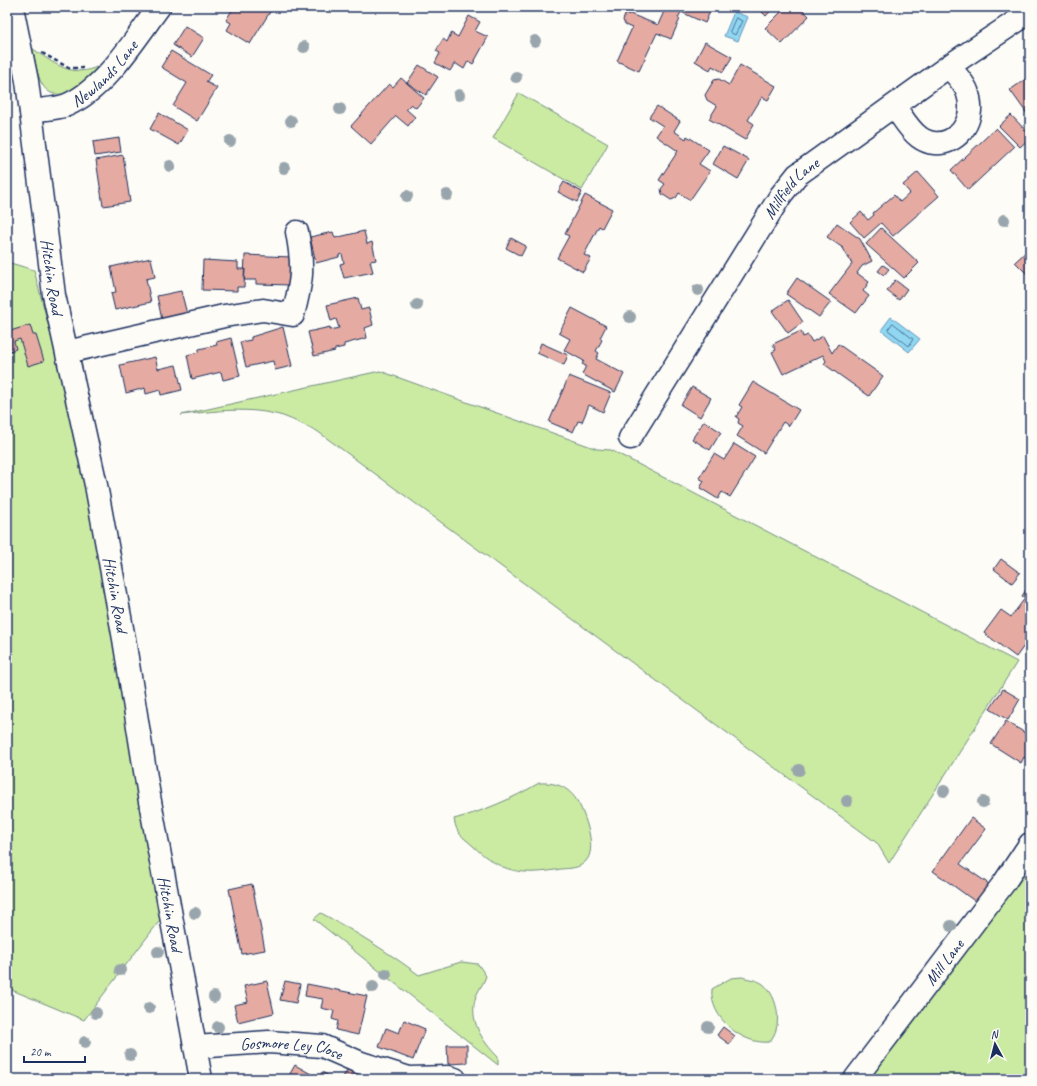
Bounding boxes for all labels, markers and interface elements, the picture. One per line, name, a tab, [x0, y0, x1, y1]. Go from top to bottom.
street label: Newlands Lane	[68, 35, 143, 112]
street label: Millfield Lane	[759, 152, 824, 223]
street label: Hitchin Road	[36, 238, 69, 320]
street label: Hitchin Road	[98, 555, 133, 637]
street label: Hitchin Road	[153, 874, 188, 957]
street label: Mill Lane	[920, 934, 970, 990]
north arrow	[975, 1024, 1015, 1064]
text: N	[990, 1026, 1000, 1041]
street label: Gosmore Ley Close	[239, 1032, 347, 1065]
scale bar	[24, 1038, 85, 1064]
text: 20 m	[30, 1044, 52, 1060]

